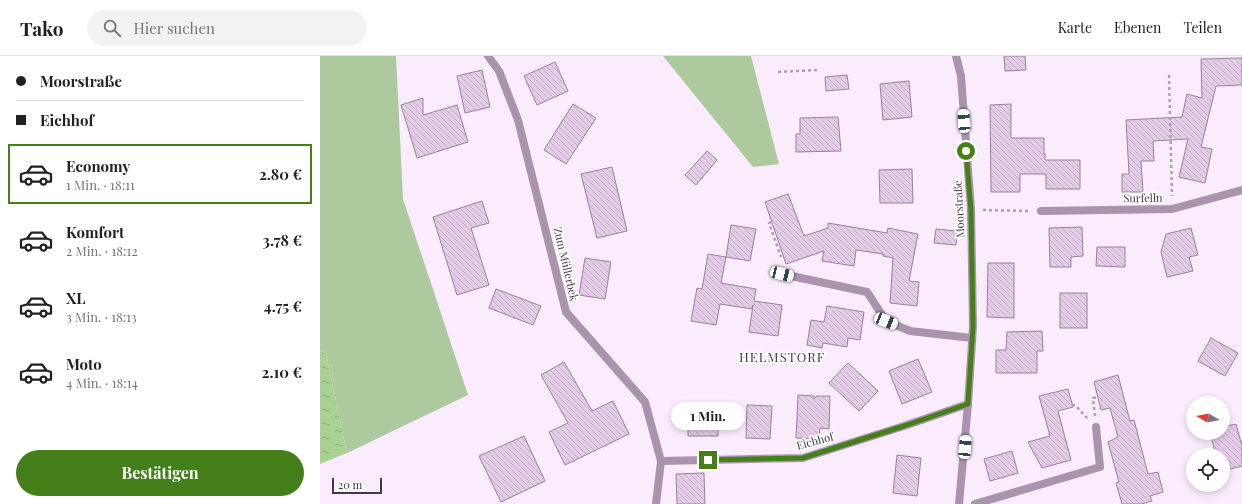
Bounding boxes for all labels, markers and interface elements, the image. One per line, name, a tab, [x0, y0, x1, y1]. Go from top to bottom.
search box	[87, 10, 367, 46]
text: Tako	[20, 15, 63, 41]
icon: search	[101, 17, 123, 39]
text: Hier suchen	[133, 18, 215, 38]
text: Karte	[1058, 18, 1092, 37]
text: Ebenen	[1114, 18, 1161, 37]
text: Teilen	[1183, 18, 1222, 37]
text: Moorstraße	[40, 71, 122, 91]
car	[957, 109, 971, 133]
text: Eichhof	[40, 110, 94, 130]
route start	[957, 142, 975, 160]
icon: car	[18, 156, 54, 192]
text: Economy	[66, 156, 130, 176]
text: 2.80 €	[259, 164, 302, 184]
text: 1 Min. · 18:11	[66, 176, 135, 193]
street label: Moorstraße	[949, 179, 967, 238]
street label: Surfelln	[1123, 190, 1163, 205]
icon: car	[18, 222, 54, 258]
text: Komfort	[66, 222, 124, 242]
street label: Zum Müllerbek	[551, 225, 582, 302]
text: 3.78 €	[263, 230, 302, 250]
text: 2 Min. · 18:12	[66, 242, 138, 259]
car	[769, 265, 795, 283]
icon: car	[18, 288, 54, 324]
text: XL	[66, 288, 86, 308]
text: 4.75 €	[264, 296, 302, 316]
text: 3 Min. · 18:13	[66, 308, 137, 325]
car	[873, 311, 899, 331]
district label: HELMSTORF	[739, 348, 825, 365]
icon: car	[18, 354, 54, 390]
text: Moto	[66, 354, 102, 374]
text: 2.10 €	[262, 362, 302, 382]
text: 4 Min. · 18:14	[66, 374, 138, 391]
north arrow	[1186, 396, 1230, 440]
map controls	[1186, 396, 1230, 492]
callout: 1 Min.	[671, 402, 745, 430]
text: 1 Min.	[690, 407, 726, 424]
street label: Eichhof	[795, 428, 836, 453]
car	[958, 435, 972, 459]
button: locate	[1186, 448, 1230, 492]
button: Bestätigen	[16, 450, 304, 496]
route end	[699, 451, 717, 469]
scale bar	[332, 476, 382, 495]
text: 20 m	[338, 477, 362, 492]

